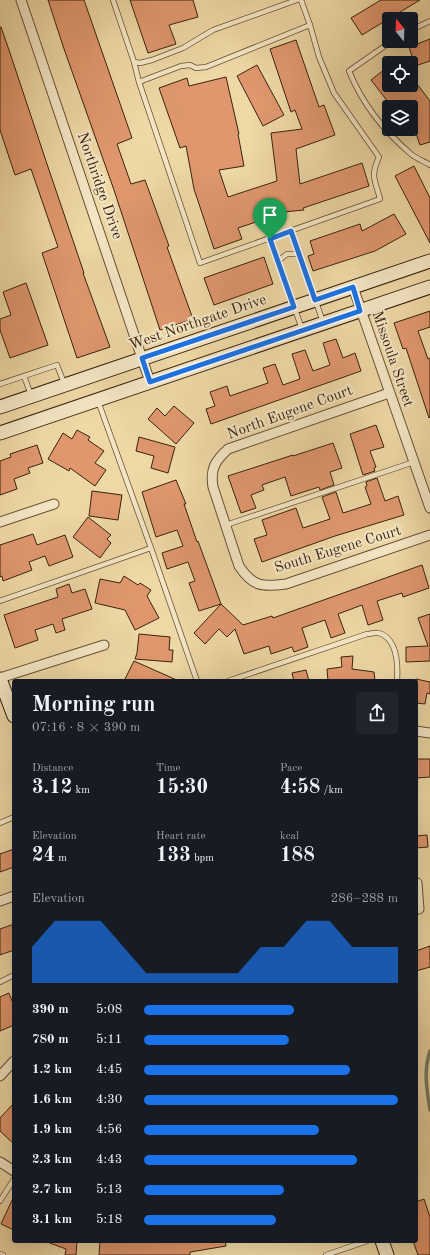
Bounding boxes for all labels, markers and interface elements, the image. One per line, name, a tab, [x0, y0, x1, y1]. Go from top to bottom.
north arrow	[382, 12, 418, 48]
map controls	[382, 12, 418, 136]
button: locate	[382, 56, 418, 92]
button: layers	[382, 100, 418, 136]
street label: Northridge Drive	[74, 131, 124, 241]
pin	[253, 198, 287, 239]
icon: arrive	[259, 204, 281, 226]
street label: West Northgate Drive	[128, 292, 269, 354]
street label: Missoula Street	[369, 309, 415, 409]
street label: North Eugene Court	[225, 383, 355, 443]
street label: South Eugene Court	[273, 524, 403, 576]
button: share	[356, 692, 398, 734]
text: Morning run	[32, 694, 155, 716]
text: 07:16 · 8 × 390 m	[32, 721, 140, 734]
text: Distance	[32, 763, 73, 774]
text: Time	[156, 763, 181, 774]
text: Pace	[280, 763, 302, 774]
text: 3.12	[32, 778, 72, 798]
text: 15:30	[156, 778, 208, 798]
text: 4:58	[280, 778, 320, 798]
text: km	[72, 785, 90, 796]
text: /km	[320, 785, 343, 796]
text: Elevation	[32, 831, 77, 842]
text: Heart rate	[156, 831, 205, 842]
text: kcal	[280, 831, 299, 842]
text: 24	[32, 846, 55, 866]
text: 133	[156, 846, 191, 866]
text: 188	[280, 846, 315, 866]
text: m	[55, 853, 67, 864]
text: bpm	[191, 853, 214, 864]
text: Elevation	[32, 892, 85, 905]
text: 286–288 m	[331, 892, 398, 905]
text: 390 m	[32, 1003, 69, 1016]
text: 5:08	[96, 1003, 122, 1016]
text: 780 m	[32, 1033, 69, 1046]
text: 5:11	[96, 1033, 122, 1046]
text: 1.2 km	[32, 1063, 72, 1076]
text: 4:45	[96, 1063, 122, 1076]
text: 1.6 km	[32, 1093, 72, 1106]
text: 4:30	[96, 1093, 122, 1106]
text: 1.9 km	[32, 1123, 72, 1136]
text: 4:56	[96, 1123, 122, 1136]
text: 2.3 km	[32, 1153, 72, 1166]
text: 4:43	[96, 1153, 122, 1166]
text: 2.7 km	[32, 1183, 72, 1196]
text: 5:13	[96, 1183, 122, 1196]
text: 3.1 km	[32, 1213, 72, 1226]
text: 5:18	[96, 1213, 122, 1226]

